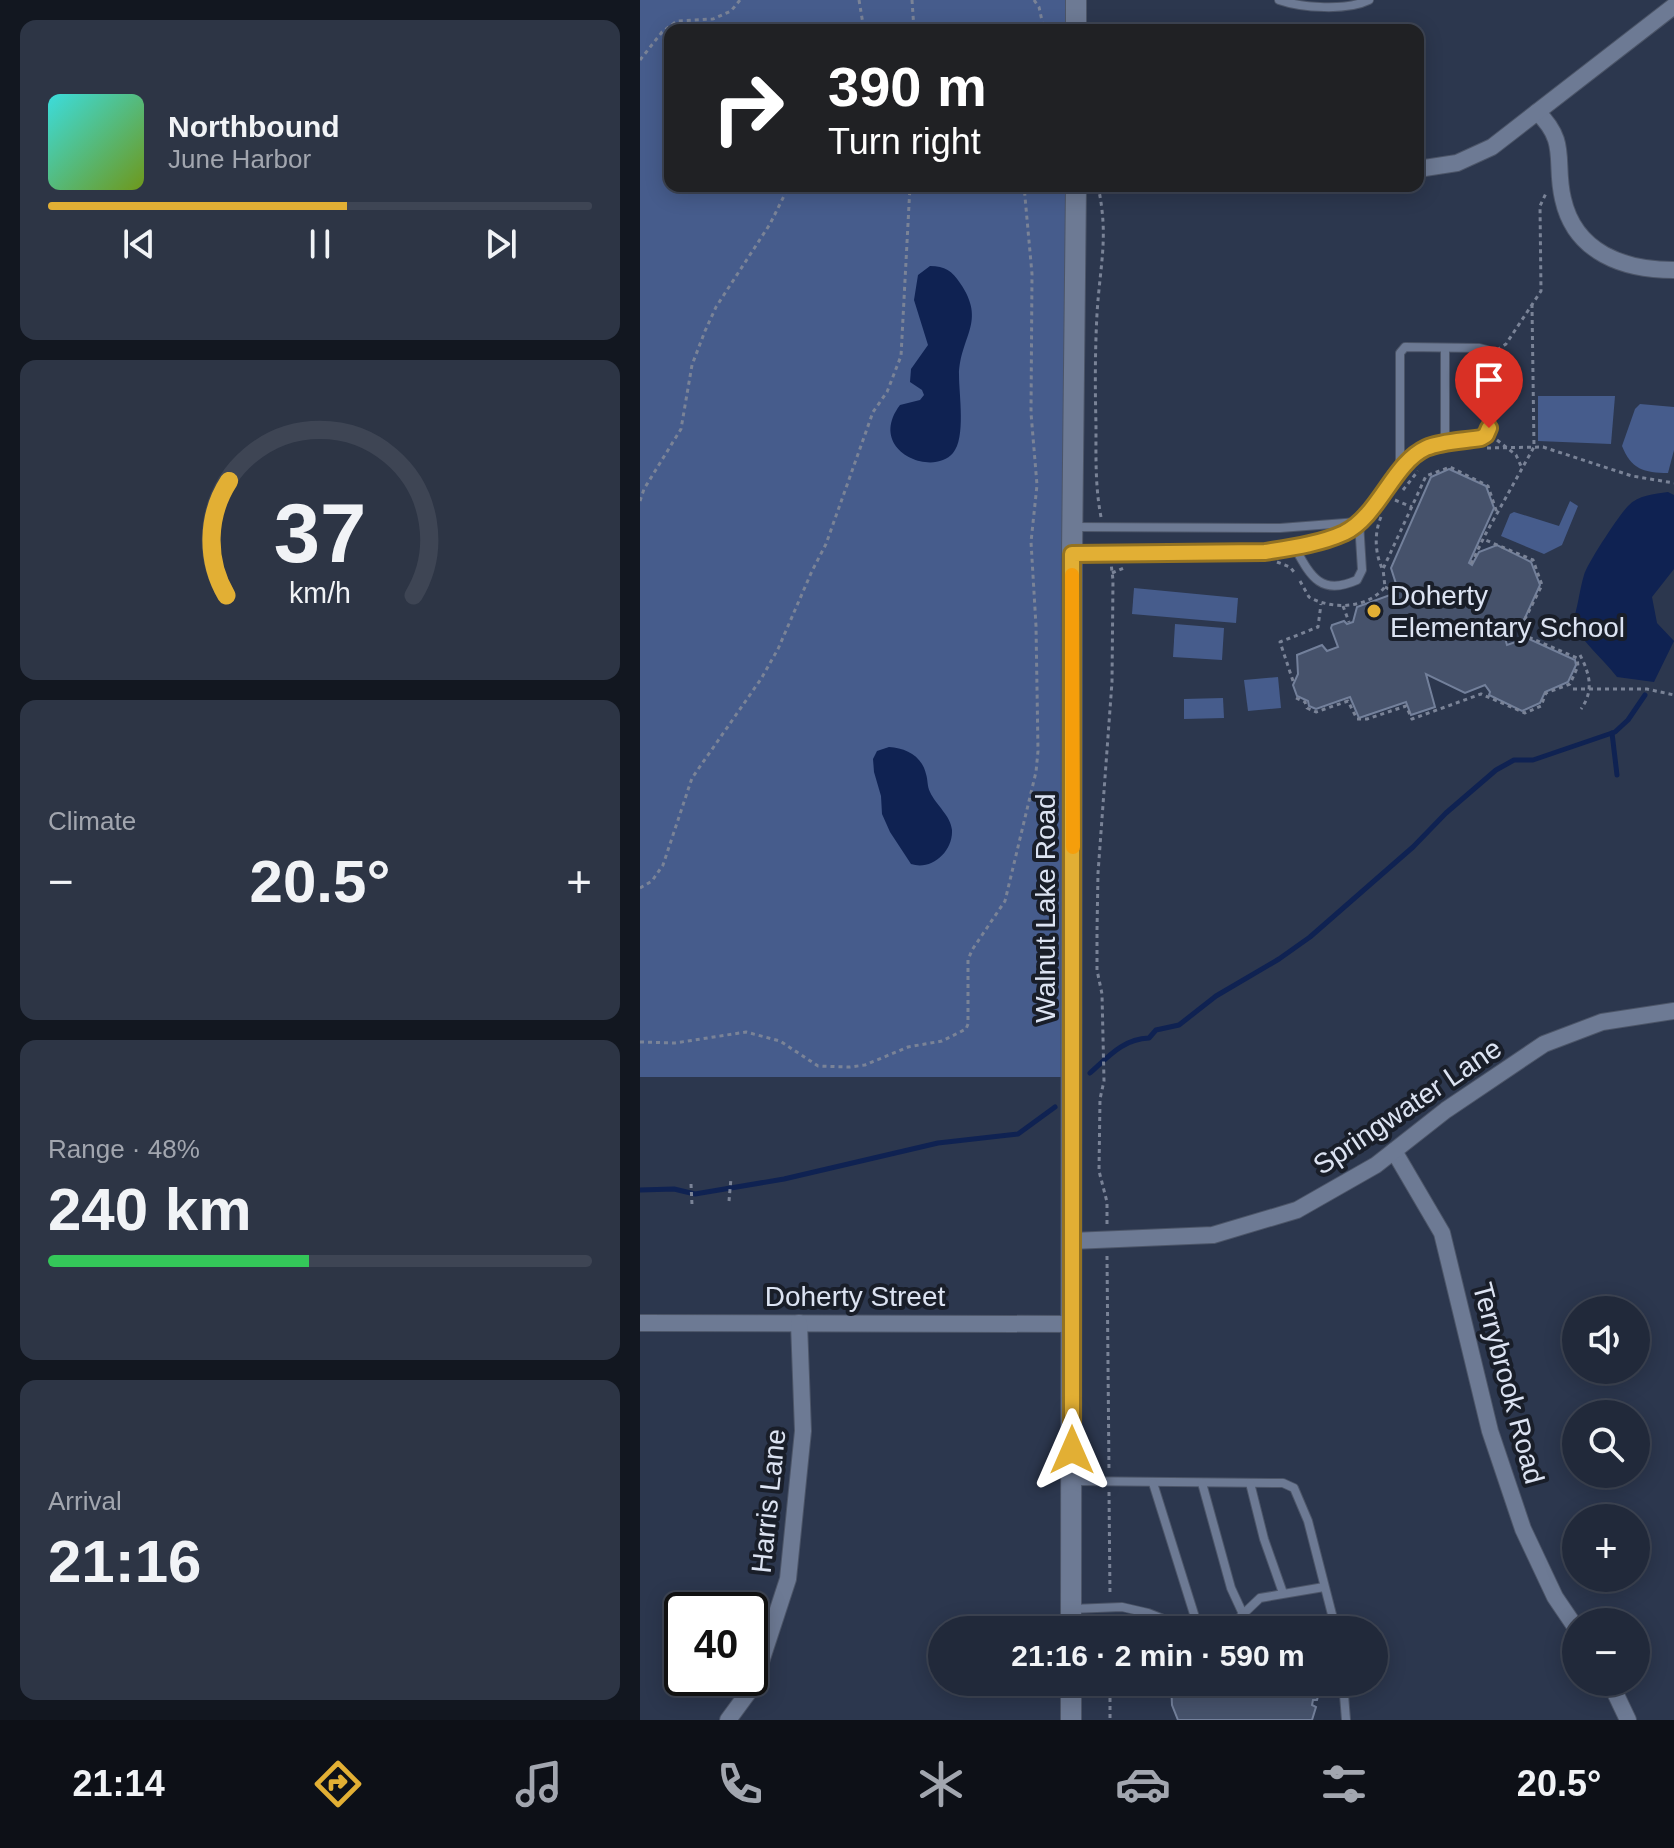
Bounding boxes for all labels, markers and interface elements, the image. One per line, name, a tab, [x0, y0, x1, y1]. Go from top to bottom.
text: 390 m	[828, 55, 987, 118]
icon: right	[696, 56, 800, 160]
text: Northbound	[168, 110, 340, 143]
text: Turn right	[828, 121, 981, 162]
text: June Harbor	[168, 144, 311, 174]
icon: previous	[117, 222, 161, 266]
icon: pause	[298, 222, 342, 266]
icon: next	[479, 222, 523, 266]
pin	[1455, 346, 1523, 428]
icon: arrive	[1467, 358, 1511, 402]
text: 37	[274, 487, 366, 580]
text: km/h	[289, 577, 351, 609]
place label: Doherty Elementary School	[1390, 580, 1625, 643]
marker: Doherty Elementary School	[1365, 602, 1383, 620]
street label: Walnut Lake Road	[1030, 793, 1061, 1023]
text: Climate	[48, 806, 136, 836]
text: 20.5°	[250, 848, 390, 915]
text: −	[48, 857, 74, 906]
text: +	[566, 857, 592, 906]
street label: Springwater Lane	[1308, 1032, 1507, 1181]
text: Range · 48%	[48, 1134, 200, 1164]
text: 240 km	[48, 1176, 252, 1243]
street label: Terrybrook Road	[1467, 1279, 1550, 1487]
street label: Doherty Street	[765, 1281, 945, 1312]
map controls	[1562, 1296, 1650, 1696]
button: sound	[1562, 1296, 1650, 1384]
button: search	[1562, 1400, 1650, 1488]
position arrow	[1030, 1408, 1114, 1492]
street label: Harris Lane	[746, 1427, 791, 1575]
text: Arrival	[48, 1486, 122, 1516]
button: +	[1562, 1504, 1650, 1592]
text: 21:16	[48, 1528, 201, 1595]
speed limit sign: 40	[664, 1592, 768, 1696]
button: −	[1562, 1608, 1650, 1696]
text: 21:16 · 2 min · 590 m	[1011, 1639, 1305, 1672]
icon: directions	[310, 1756, 366, 1812]
icon: music	[511, 1756, 567, 1812]
icon: phone	[712, 1756, 768, 1812]
icon: climate	[913, 1756, 969, 1812]
icon: car	[1115, 1756, 1171, 1812]
icon: filters	[1316, 1756, 1372, 1812]
text: 21:14	[73, 1763, 165, 1804]
text: 20.5°	[1517, 1763, 1601, 1804]

